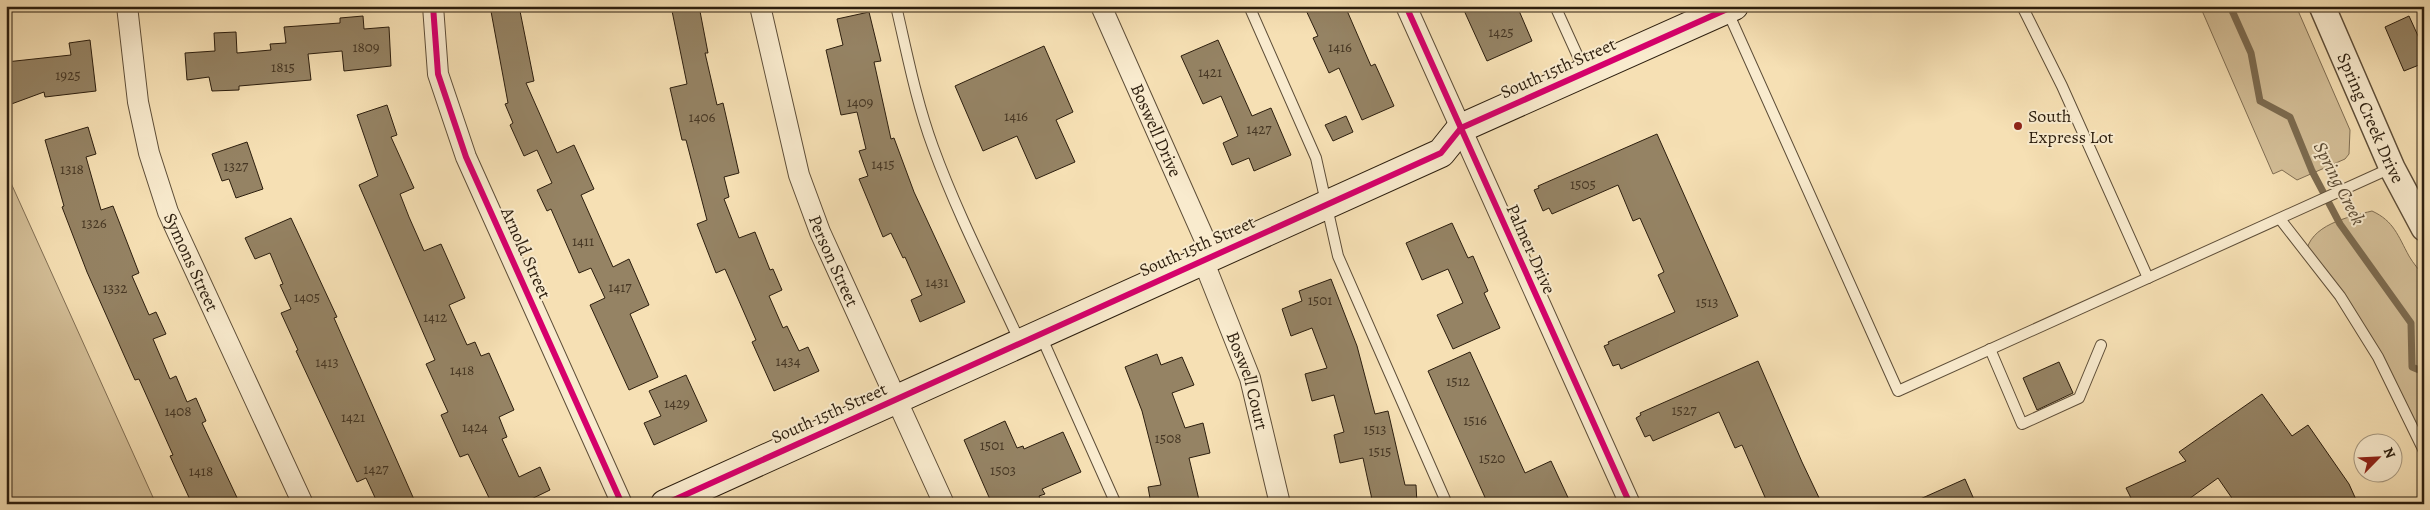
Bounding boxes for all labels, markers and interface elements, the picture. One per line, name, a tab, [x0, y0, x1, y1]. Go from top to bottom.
house number: 1425	[1488, 22, 1514, 42]
street label: South 15th Street	[1496, 32, 1620, 104]
house number: 1809	[352, 37, 380, 57]
house number: 1416	[1328, 37, 1352, 57]
street label: Spring Creek Drive	[2333, 50, 2409, 186]
house number: 1815	[271, 57, 295, 77]
house number: 1421	[1198, 62, 1222, 82]
house number: 1925	[55, 65, 81, 85]
street label: Boswell Drive	[1125, 80, 1187, 181]
house number: 1409	[847, 92, 874, 112]
place label: South Express Lot	[2028, 104, 2114, 149]
house number: 1416	[1004, 106, 1028, 126]
house number: 1406	[689, 107, 715, 127]
house number: 1427	[1246, 119, 1272, 139]
marker: South Express Lot	[2012, 120, 2024, 132]
water label: Spring Creek	[2309, 137, 2371, 229]
house number: 1415	[871, 154, 895, 174]
house number: 1327	[224, 156, 249, 176]
house number: 1318	[60, 159, 84, 179]
house number: 1505	[1570, 174, 1596, 194]
street label: Palmer Drive	[1500, 200, 1562, 298]
street label: Arnold Street	[495, 203, 557, 303]
street label: Symons Street	[158, 209, 224, 315]
street label: South 15th Street	[1135, 210, 1259, 282]
street label: Person Street	[803, 212, 864, 311]
house number: 1326	[81, 213, 107, 233]
house number: 1411	[572, 231, 594, 251]
house number: 1431	[925, 272, 949, 292]
house number: 1417	[608, 277, 632, 297]
house number: 1332	[103, 278, 127, 298]
house number: 1405	[294, 287, 320, 307]
house number: 1501	[1308, 290, 1332, 310]
house number: 1513	[1696, 292, 1718, 312]
house number: 1412	[423, 307, 447, 327]
street label: Boswell Court	[1221, 328, 1274, 432]
house number: 1434	[776, 351, 801, 371]
house number: 1413	[315, 352, 339, 372]
house number: 1418	[450, 360, 474, 380]
house number: 1512	[1446, 371, 1470, 391]
street label: South 15th Street	[767, 377, 891, 449]
house number: 1429	[664, 393, 690, 413]
house number: 1527	[1671, 400, 1697, 420]
house number: 1408	[164, 401, 192, 421]
house number: 1421	[341, 407, 365, 427]
house number: 1516	[1463, 410, 1487, 430]
house number: 1424	[462, 417, 488, 437]
house number: 1513	[1364, 419, 1386, 439]
house number: 1508	[1155, 428, 1181, 448]
north arrow	[2352, 432, 2402, 482]
house number: 1501	[980, 435, 1004, 455]
house number: 1515	[1368, 441, 1392, 461]
text: N	[2379, 444, 2400, 461]
house number: 1520	[1479, 448, 1505, 468]
house number: 1427	[363, 459, 389, 479]
house number: 1503	[990, 460, 1016, 480]
house number: 1418	[189, 461, 213, 481]

